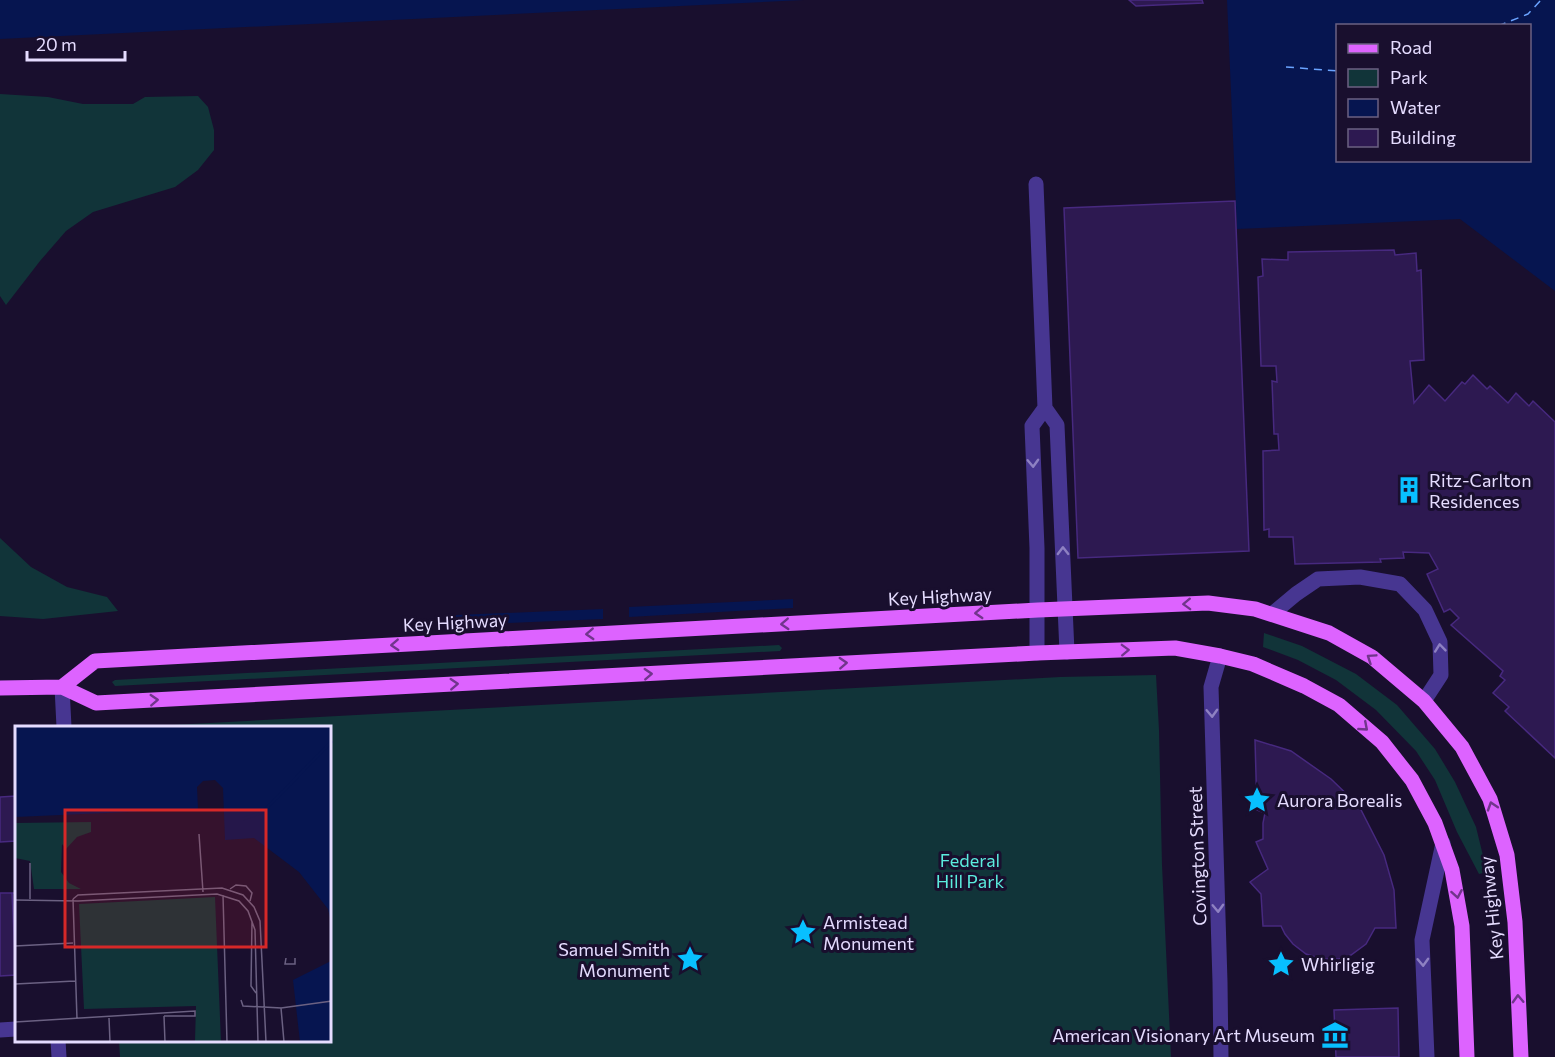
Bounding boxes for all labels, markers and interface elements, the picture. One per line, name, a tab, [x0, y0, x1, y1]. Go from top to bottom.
scale bar	[27, 24, 124, 62]
legend	[1336, 24, 1531, 162]
text: 20 m	[36, 33, 77, 55]
text: Road	[1390, 36, 1432, 58]
text: Park	[1390, 66, 1428, 88]
text: Water	[1390, 96, 1441, 118]
text: Building	[1390, 126, 1456, 148]
one-way arrow	[1027, 458, 1040, 467]
place label: Ritz-Carlton Residences	[1429, 469, 1531, 512]
building icon: Ritz-Carlton Residences	[1394, 475, 1424, 505]
one-way arrow	[1057, 547, 1069, 556]
street label: Key Highway	[887, 582, 993, 610]
one-way arrow	[1183, 598, 1192, 611]
one-way arrow	[975, 607, 984, 620]
street label: Key Highway	[402, 608, 508, 636]
one-way arrow	[780, 617, 789, 630]
one-way arrow	[585, 628, 594, 641]
one-way arrow	[391, 638, 400, 651]
one-way arrow	[1121, 643, 1130, 656]
one-way arrow	[1434, 643, 1447, 653]
one-way arrow	[1367, 654, 1378, 665]
one-way arrow	[839, 657, 848, 670]
one-way arrow	[644, 667, 653, 680]
one-way arrow	[449, 677, 458, 690]
one-way arrow	[149, 693, 158, 706]
one-way arrow	[1206, 709, 1219, 718]
one-way arrow	[1357, 720, 1368, 731]
inset map	[15, 726, 332, 1042]
place icon: Aurora Borealis	[1242, 785, 1272, 815]
street label: Covington Street	[1184, 786, 1210, 926]
place label: Aurora Borealis	[1277, 789, 1402, 811]
one-way arrow	[1487, 801, 1500, 812]
park label: Federal Hill Park	[936, 849, 1004, 892]
street label: Key Highway	[1475, 855, 1507, 961]
one-way arrow	[1450, 889, 1462, 899]
one-way arrow	[1211, 903, 1224, 912]
place label: Armistead Monument	[823, 911, 914, 954]
place icon: Armistead Monument	[788, 917, 818, 947]
place label: Samuel Smith Monument	[558, 938, 670, 981]
place icon: Samuel Smith Monument	[675, 944, 705, 974]
place icon: Whirligig	[1266, 949, 1296, 979]
place label: Whirligig	[1301, 953, 1375, 975]
one-way arrow	[1417, 958, 1430, 967]
one-way arrow	[1512, 994, 1525, 1003]
museum icon: American Visionary Art Museum	[1320, 1020, 1350, 1050]
place label: American Visionary Art Museum	[1052, 1024, 1315, 1046]

